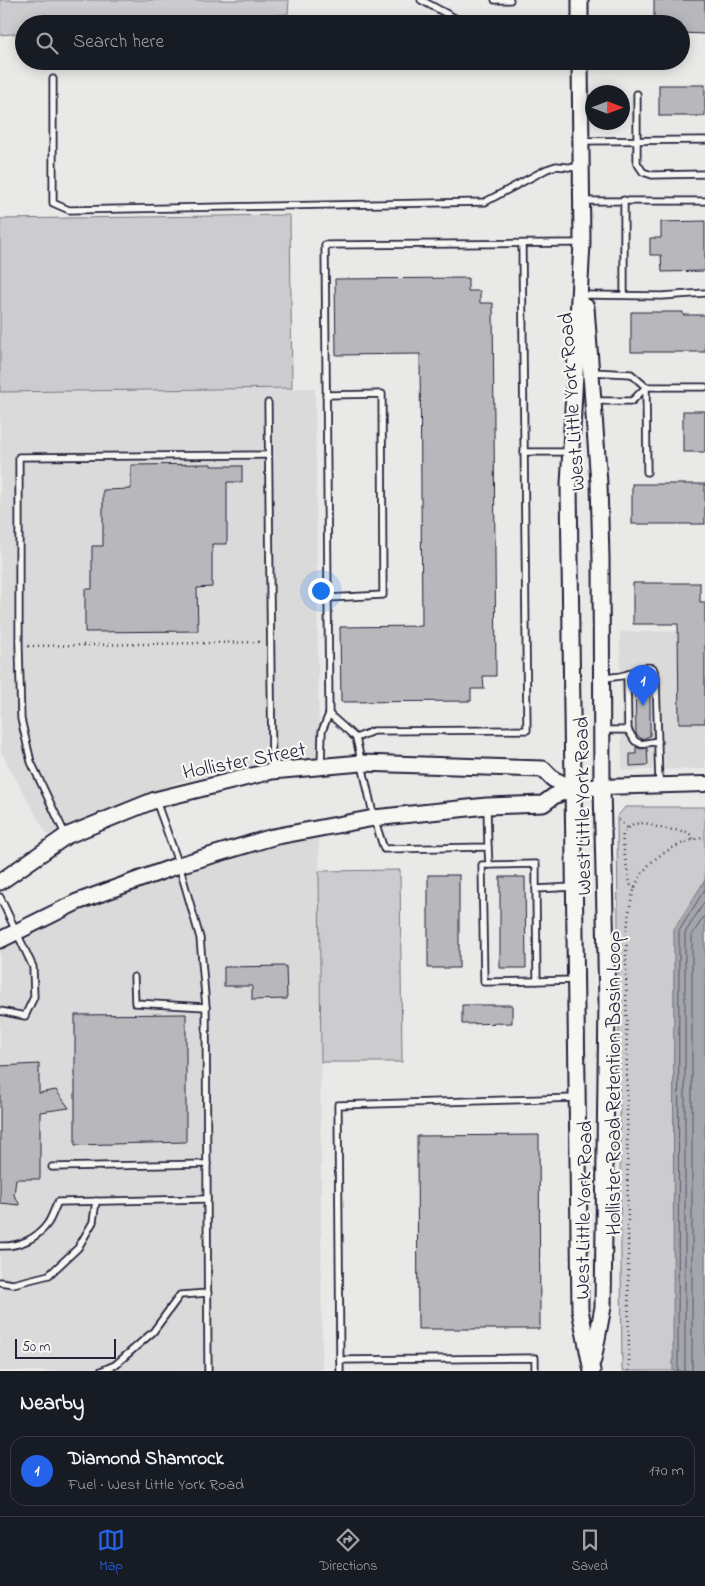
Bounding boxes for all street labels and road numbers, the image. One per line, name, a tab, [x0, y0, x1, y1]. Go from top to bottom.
street label: West Little York Road	[552, 311, 594, 492]
street label: West Little York Road	[567, 716, 601, 896]
street label: Hollister Street	[180, 735, 309, 789]
street label: Hollister Road Retention Basin Loop	[600, 931, 630, 1235]
street label: West Little York Road	[568, 1120, 602, 1300]

